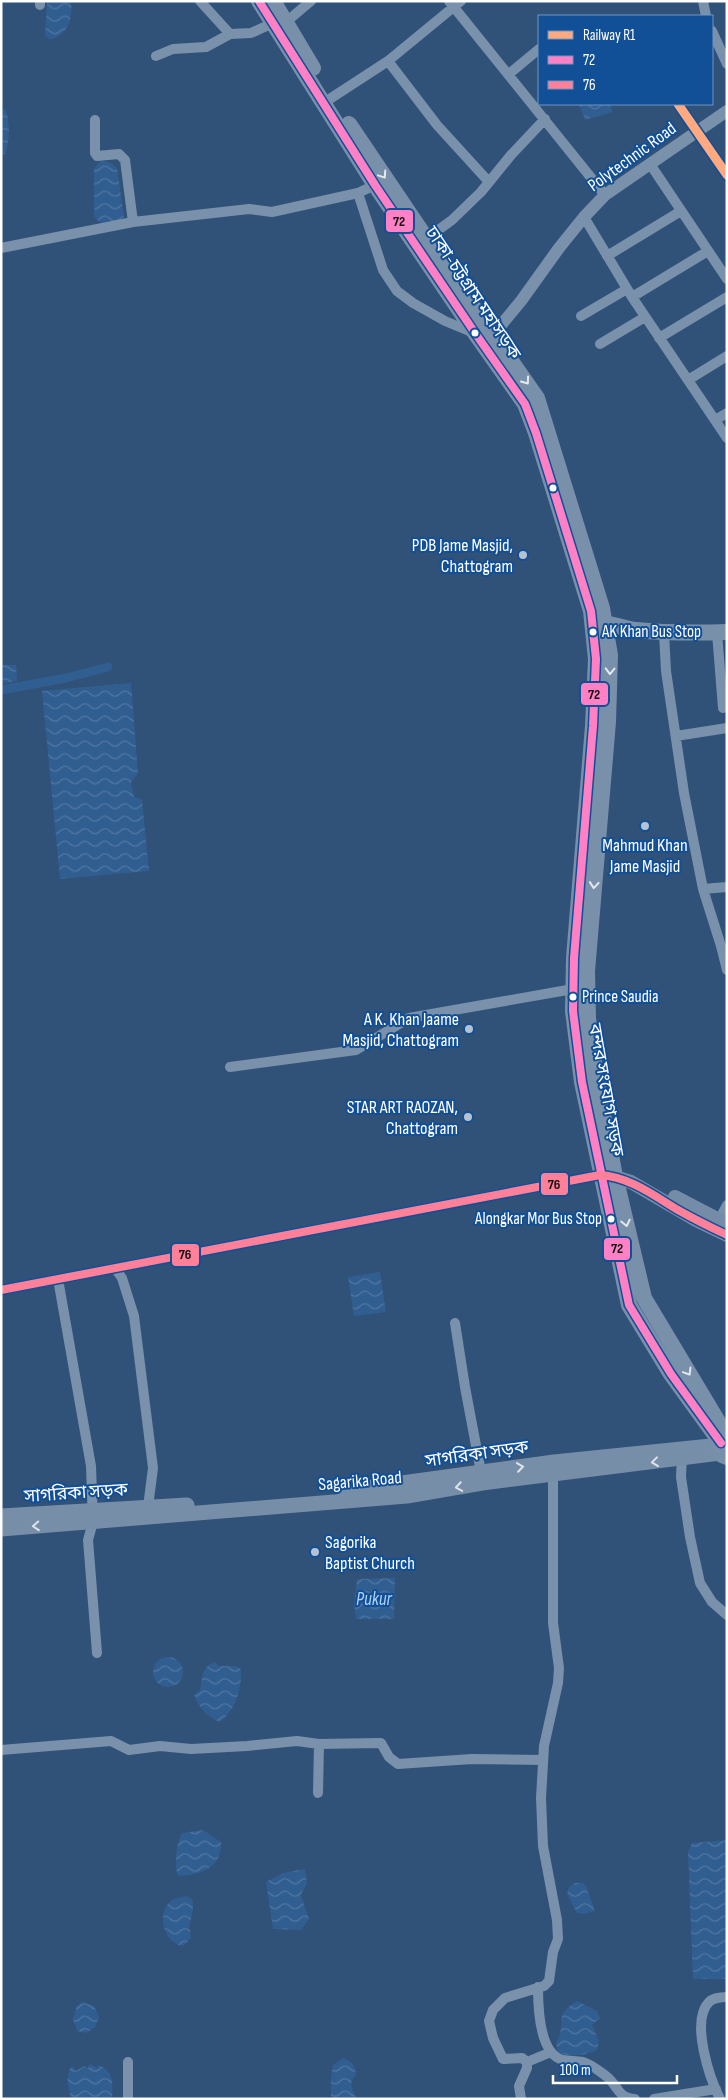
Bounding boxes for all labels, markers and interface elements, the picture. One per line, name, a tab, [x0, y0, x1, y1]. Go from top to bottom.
legend	[538, 15, 713, 105]
text: Railway R1	[583, 26, 636, 45]
text: 72	[583, 51, 595, 70]
text: 76	[583, 76, 596, 95]
street label: Polytechnic Road	[584, 118, 680, 196]
one-way arrow	[377, 170, 387, 179]
line badge: 72	[385, 209, 414, 233]
text: 72	[393, 213, 405, 230]
street label: ঢাকা-চট্টগ্রাম মহাসড়ক	[420, 222, 525, 364]
unlabelled marker	[470, 328, 480, 338]
one-way arrow	[520, 375, 529, 385]
unlabelled marker	[548, 483, 558, 493]
place label: PDB Jame Masjid, Chattogram	[412, 535, 513, 577]
marker: PDB Jame Masjid, Chattogram	[517, 549, 529, 561]
place label: AK Khan Bus Stop	[601, 622, 701, 642]
marker: AK Khan Bus Stop	[588, 627, 598, 637]
one-way arrow	[604, 667, 615, 675]
line badge: 72	[580, 682, 609, 706]
text: 72	[588, 686, 600, 703]
marker: Mahmud Khan Jame Masjid	[639, 820, 651, 832]
place label: Mahmud Khan Jame Masjid	[602, 835, 688, 877]
one-way arrow	[588, 881, 599, 889]
place label: Prince Saudia	[582, 987, 658, 1007]
marker: Prince Saudia	[568, 992, 578, 1002]
place label: A K. Khan Jaame Masjid, Chattogram	[342, 1009, 459, 1051]
street label: বন্দর সংযোগ সড়ক	[584, 1021, 628, 1158]
marker: A K. Khan Jaame Masjid, Chattogram	[463, 1023, 475, 1035]
place label: STAR ART RAOZAN, Chattogram	[347, 1097, 458, 1139]
marker: STAR ART RAOZAN, Chattogram	[462, 1111, 474, 1123]
line badge: 76	[540, 1172, 569, 1196]
text: 76	[548, 1176, 561, 1193]
place label: Alongkar Mor Bus Stop	[474, 1209, 602, 1229]
marker: Alongkar Mor Bus Stop	[606, 1214, 616, 1224]
one-way arrow	[620, 1219, 631, 1228]
line badge: 72	[603, 1237, 631, 1261]
text: 72	[611, 1240, 623, 1257]
line badge: 76	[171, 1243, 200, 1267]
text: 76	[179, 1246, 192, 1263]
one-way arrow	[682, 1366, 692, 1375]
street label: সাগরিকা সড়ক	[423, 1436, 530, 1472]
one-way arrow	[650, 1457, 659, 1467]
one-way arrow	[516, 1462, 524, 1473]
street label: Sagarika Road	[317, 1467, 403, 1495]
street label: সাগরিকা সড়ক	[22, 1479, 129, 1507]
one-way arrow	[454, 1482, 463, 1492]
one-way arrow	[31, 1520, 39, 1531]
place label: Sagorika Baptist Church	[325, 1532, 415, 1574]
marker: Sagorika Baptist Church	[309, 1546, 321, 1558]
water label: Pukur	[356, 1588, 393, 1611]
scale bar	[553, 2052, 677, 2084]
text: 100 m	[560, 2061, 591, 2080]

